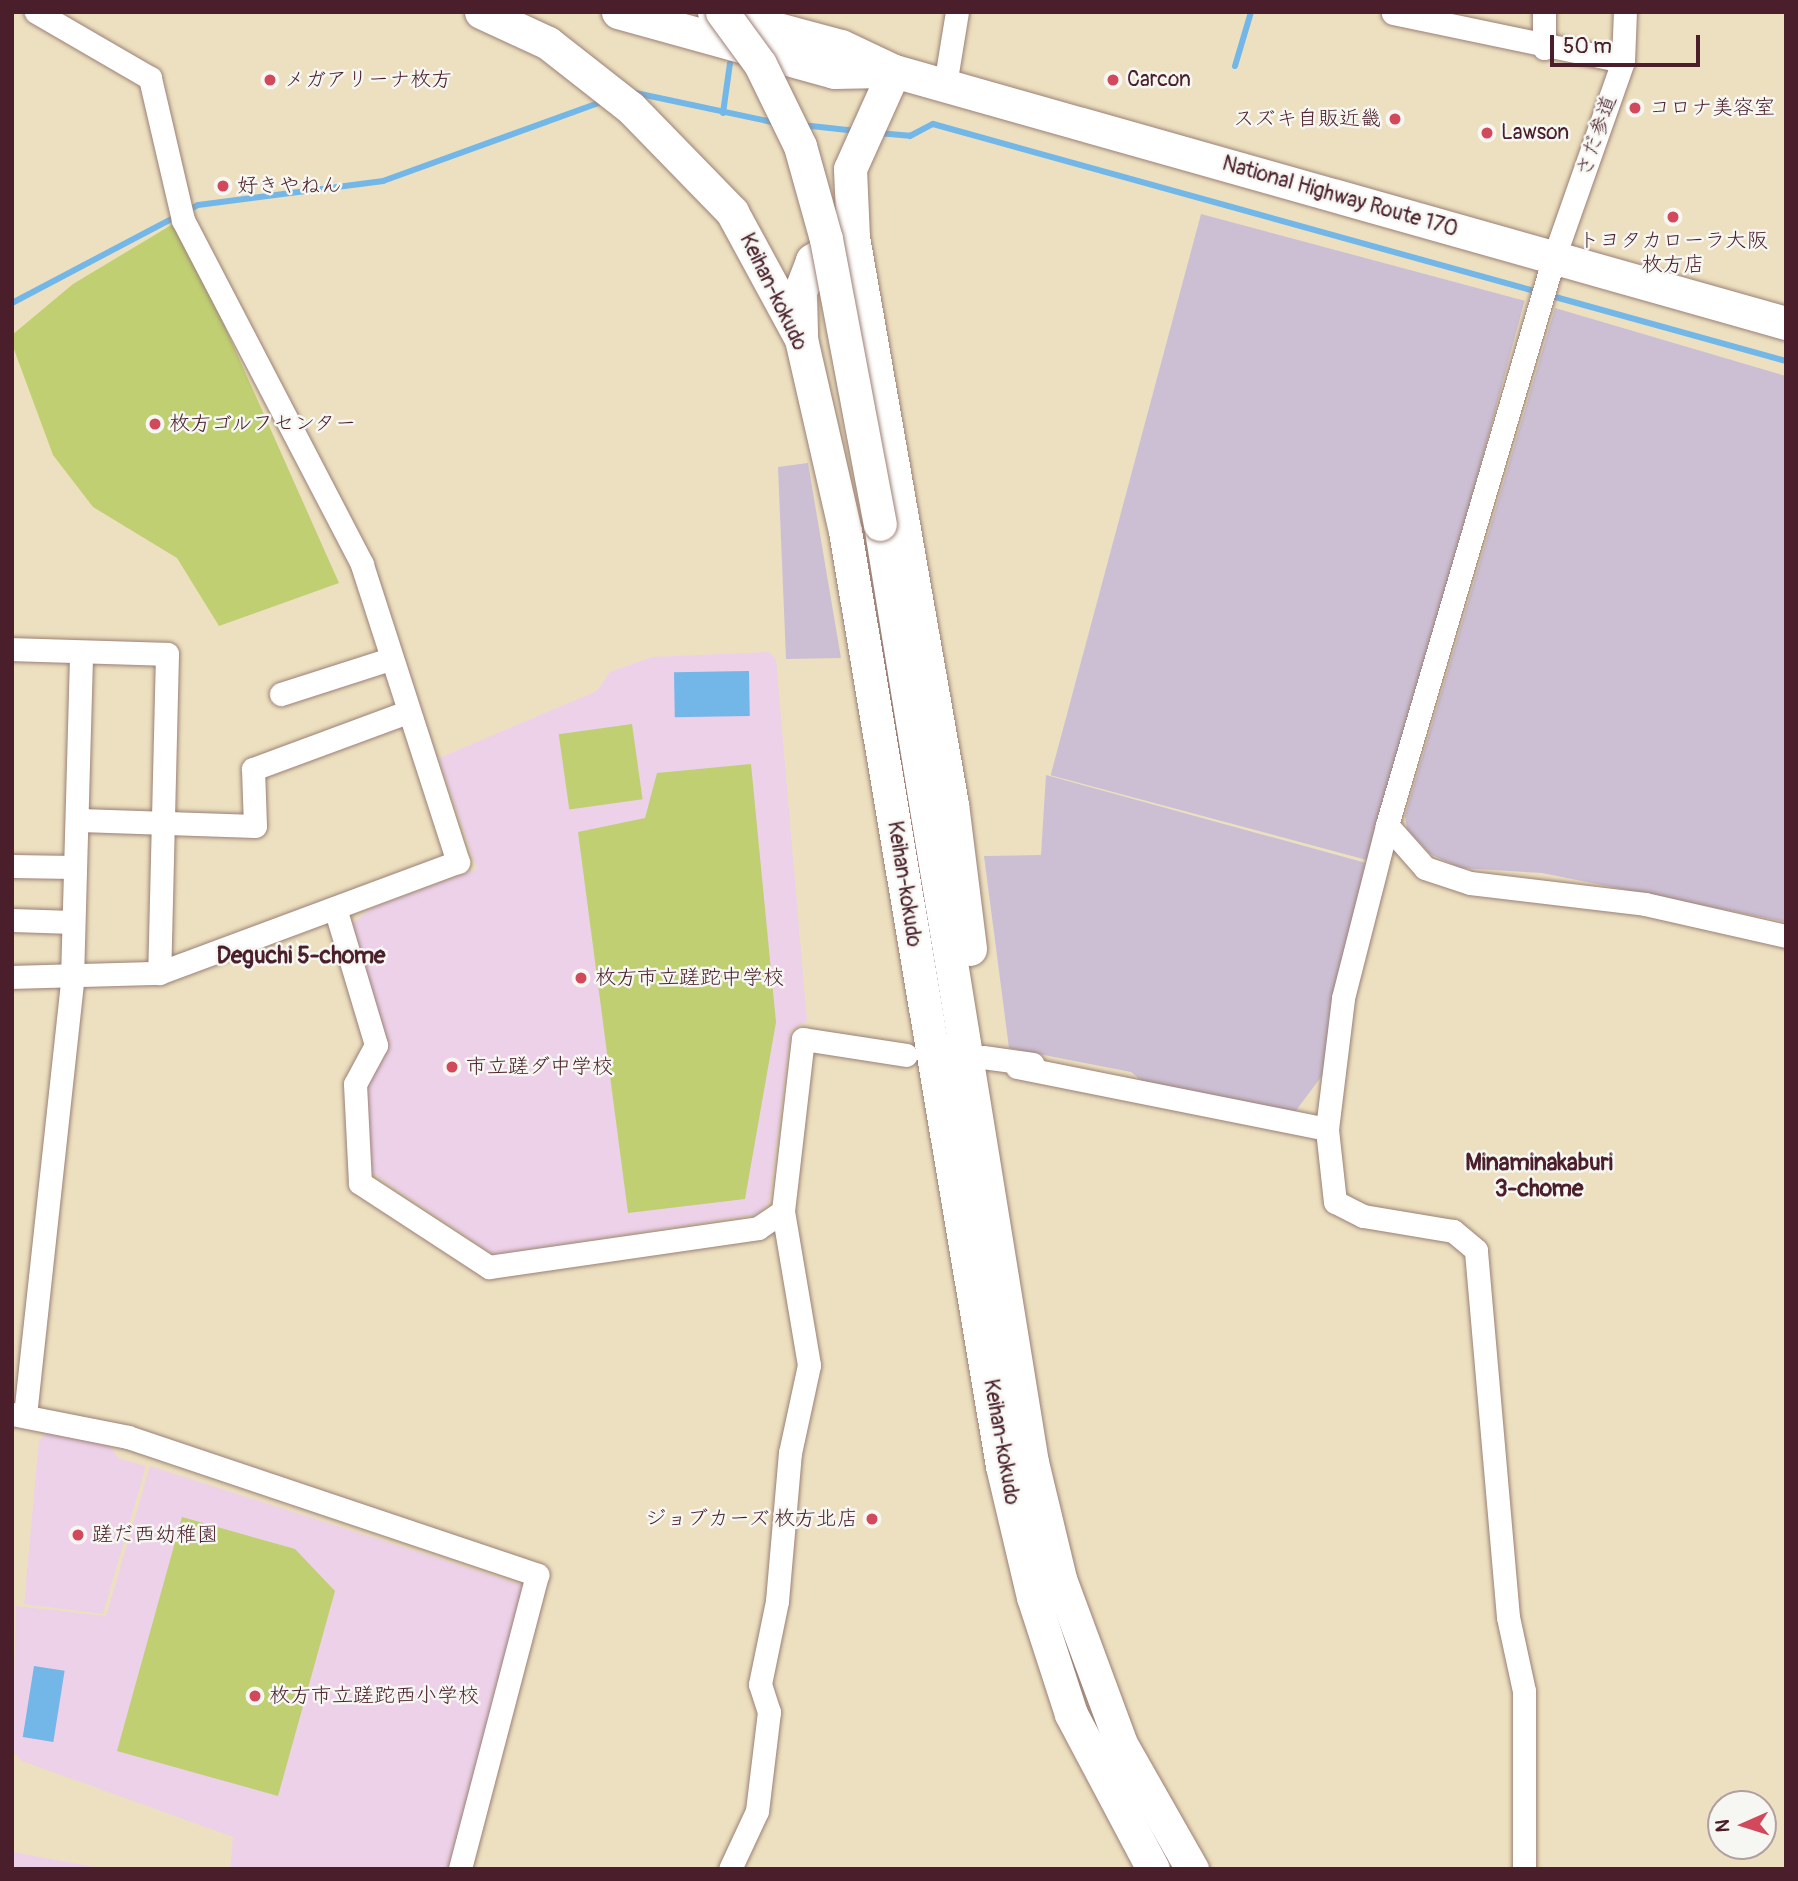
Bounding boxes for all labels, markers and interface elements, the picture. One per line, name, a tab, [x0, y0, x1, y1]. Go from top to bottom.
scale bar	[1553, 21, 1703, 65]
text: 50 m	[1563, 33, 1612, 60]
place label: メガアリーナ枚方	[284, 67, 452, 93]
place label: Carcon	[1127, 67, 1191, 93]
marker: メガアリーナ枚方	[262, 72, 278, 88]
marker: Carcon	[1105, 72, 1121, 88]
street label: さだ参道	[1571, 92, 1623, 180]
place label: コロナ美容室	[1649, 95, 1775, 121]
marker: コロナ美容室	[1627, 100, 1643, 116]
place label: スズキ自販近畿	[1234, 106, 1381, 132]
marker: スズキ自販近畿	[1387, 111, 1403, 127]
place label: Lawson	[1501, 120, 1569, 146]
marker: Lawson	[1479, 125, 1495, 141]
street label: National Highway Route 170	[1219, 151, 1461, 243]
place label: 好きやねん	[237, 173, 342, 199]
marker: 好きやねん	[215, 178, 231, 194]
marker: トヨタカローラ大阪 枚方店	[1665, 209, 1681, 225]
place label: トヨタカローラ大阪 枚方店	[1579, 228, 1767, 278]
street label: Keihan-kokudo	[734, 229, 812, 355]
place label: 枚方ゴルフセンター	[169, 411, 358, 437]
marker: 枚方ゴルフセンター	[147, 416, 163, 432]
street label: Keihan-kokudo	[882, 819, 926, 949]
district label: Deguchi 5-chome	[217, 942, 385, 970]
place label: 枚方市立蹉跎中学校	[595, 965, 784, 991]
marker: 枚方市立蹉跎中学校	[573, 970, 589, 986]
place label: 市立蹉ダ中学校	[466, 1054, 613, 1080]
marker: 市立蹉ダ中学校	[444, 1059, 460, 1075]
district label: Minaminakaburi 3-chome	[1465, 1149, 1613, 1203]
street label: Keihan-kokudo	[978, 1377, 1024, 1507]
place label: ジョブカーズ 枚方北店	[643, 1506, 858, 1532]
marker: ジョブカーズ 枚方北店	[864, 1511, 880, 1527]
place label: 蹉だ西幼稚園	[92, 1522, 218, 1548]
marker: 蹉だ西幼稚園	[70, 1527, 86, 1543]
place label: 枚方市立蹉跎西小学校	[269, 1683, 479, 1709]
marker: 枚方市立蹉跎西小学校	[247, 1688, 263, 1704]
north arrow	[1707, 1790, 1777, 1860]
text: N	[1711, 1819, 1735, 1833]

